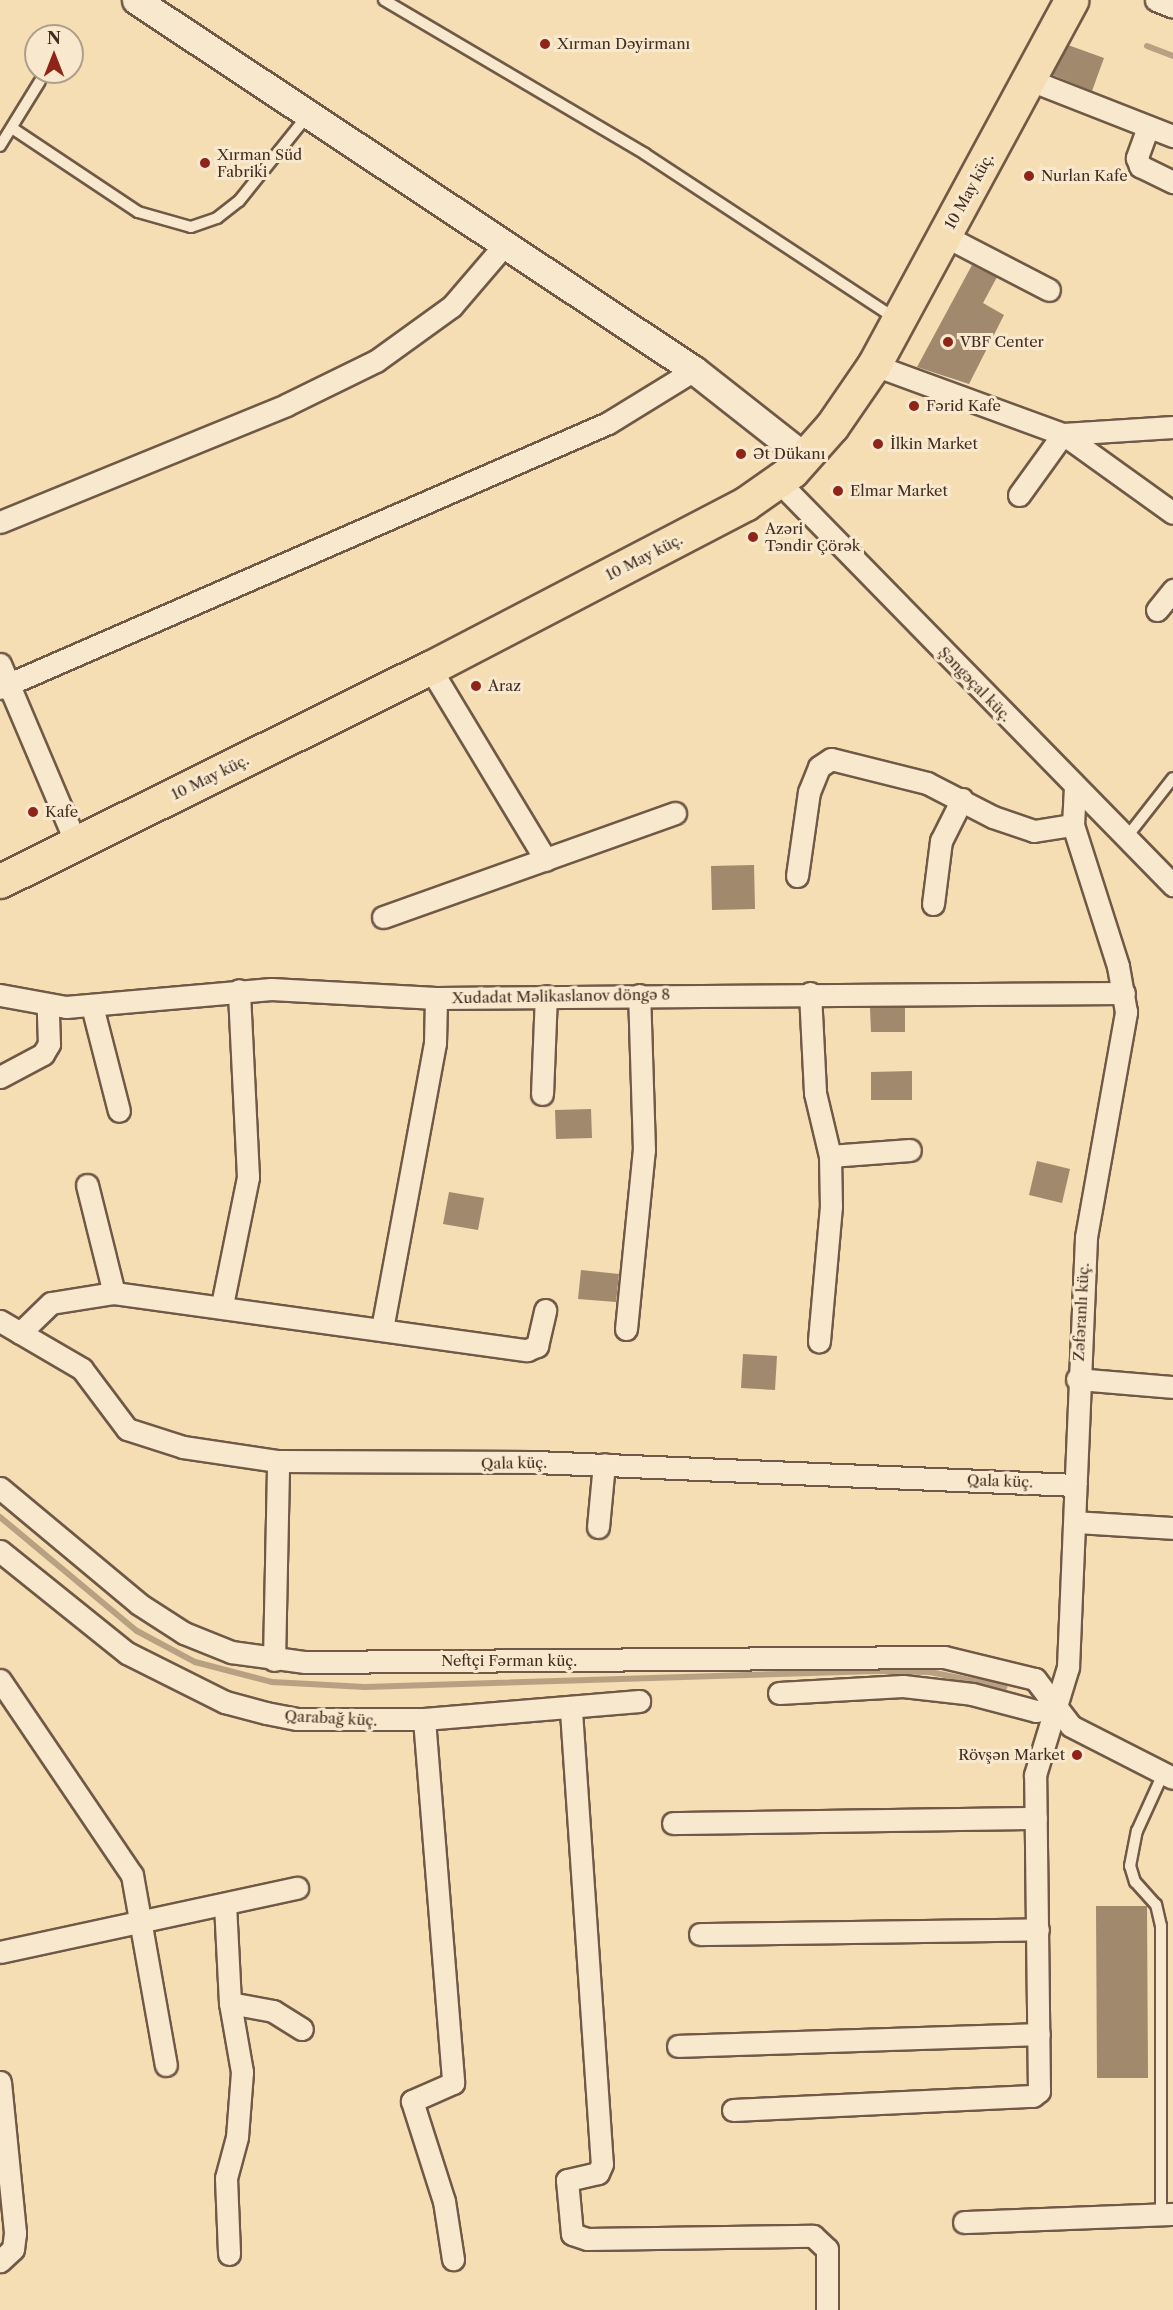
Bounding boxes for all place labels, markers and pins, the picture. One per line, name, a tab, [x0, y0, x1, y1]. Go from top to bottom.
place label: Xırman Dəyirmanı	[557, 35, 690, 53]
marker: Xırman Dəyirmanı	[538, 37, 552, 51]
place label: Xırman Süd Fabriki	[217, 145, 302, 180]
marker: Xırman Süd Fabriki	[198, 156, 212, 170]
place label: Nurlan Kafe	[1041, 167, 1128, 185]
marker: Nurlan Kafe	[1022, 169, 1036, 183]
place label: VBF Center	[960, 333, 1044, 351]
marker: VBF Center	[941, 335, 955, 349]
place label: Fərid Kafe	[926, 397, 1001, 415]
marker: Fərid Kafe	[907, 399, 921, 413]
place label: İlkin Market	[890, 435, 978, 453]
marker: İlkin Market	[871, 437, 885, 451]
place label: Ət Dükanı	[753, 445, 825, 463]
marker: Ət Dükanı	[734, 447, 748, 461]
place label: Elmar Market	[850, 482, 948, 500]
marker: Elmar Market	[831, 484, 845, 498]
place label: Azəri Təndir Çörək	[765, 519, 861, 554]
marker: Azəri Təndir Çörək	[746, 530, 760, 544]
place label: Araz	[488, 677, 521, 695]
marker: Araz	[469, 679, 483, 693]
place label: Kafe	[45, 803, 78, 821]
marker: Kafe	[26, 805, 40, 819]
place label: Rövşən Market	[958, 1746, 1065, 1764]
marker: Rövşən Market	[1070, 1748, 1084, 1762]

